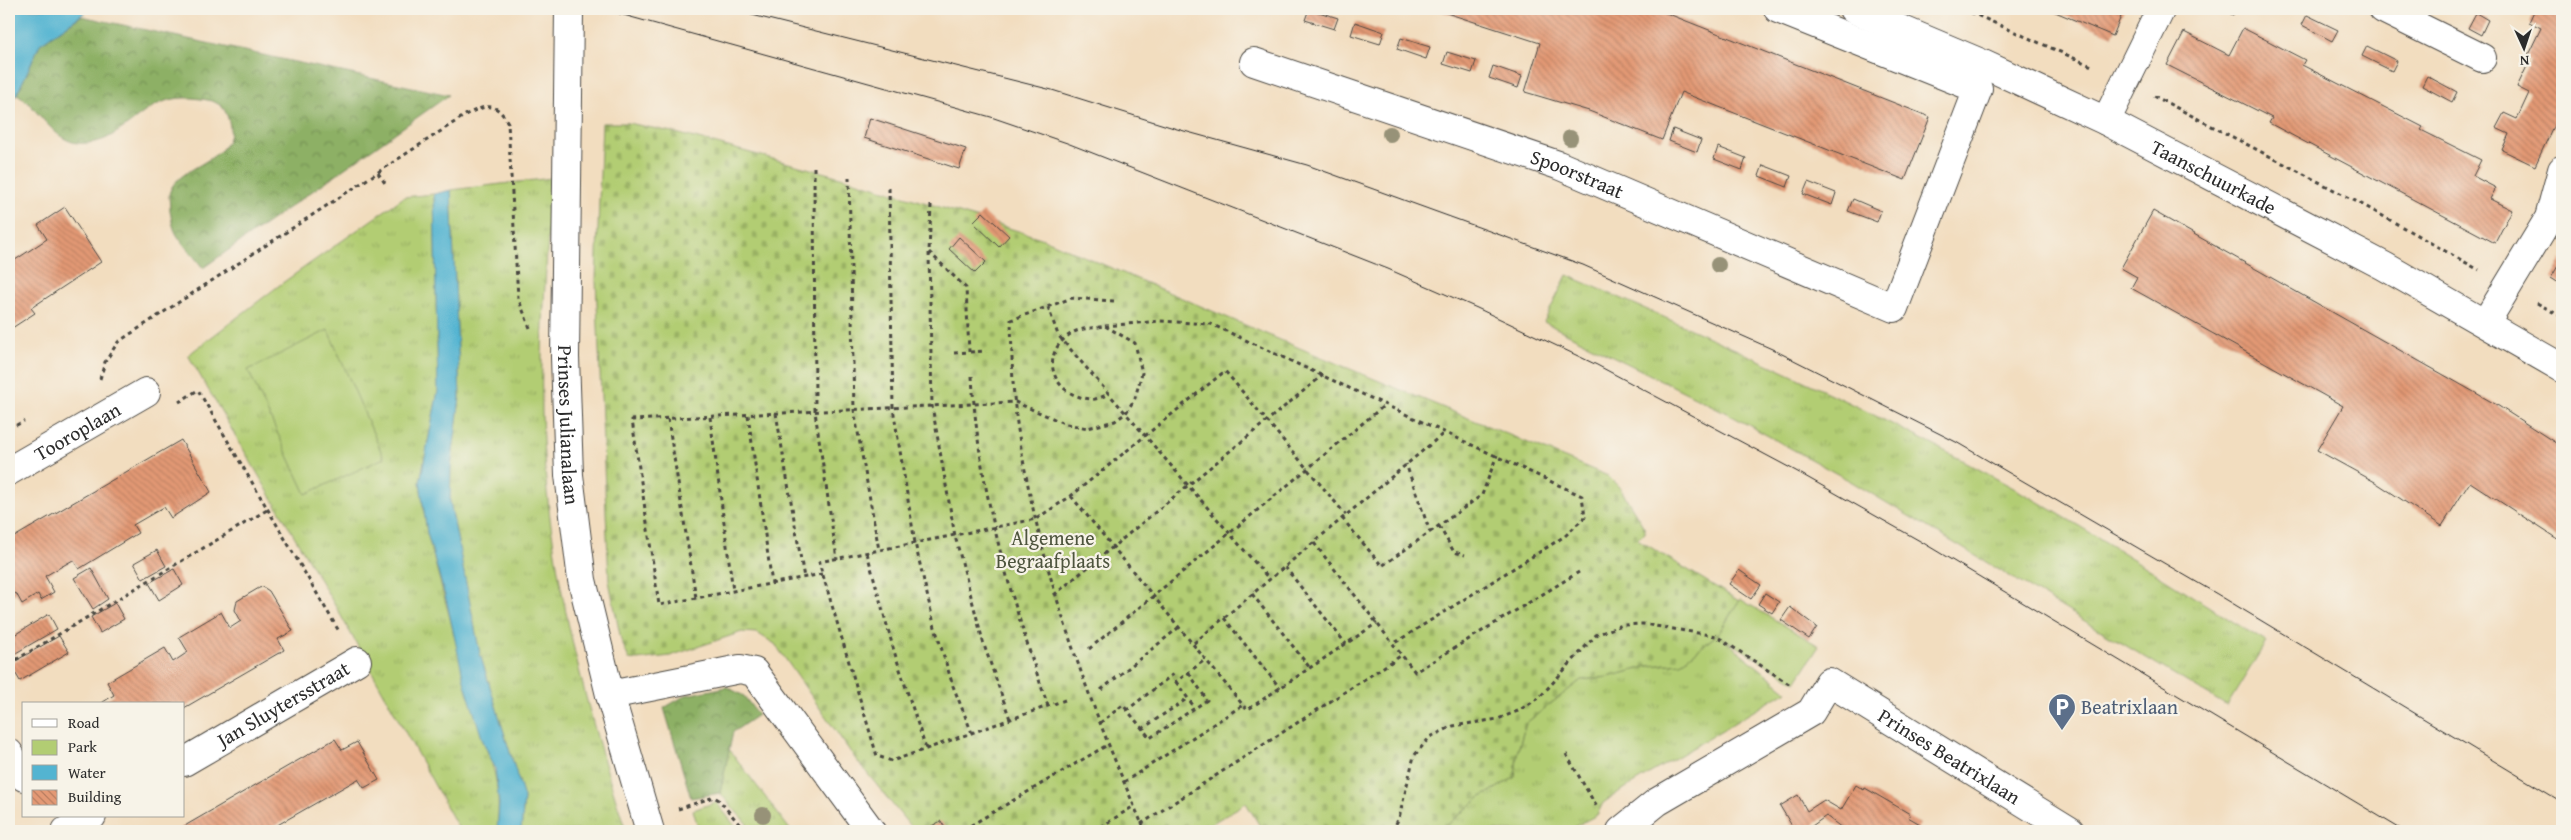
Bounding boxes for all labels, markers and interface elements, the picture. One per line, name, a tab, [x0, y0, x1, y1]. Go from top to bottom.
north arrow	[2498, 22, 2548, 72]
text: N	[2519, 51, 2530, 71]
street label: Taanschuurkade	[2146, 132, 2282, 221]
street label: Spoorstraat	[1527, 142, 1628, 205]
street label: Prinses Julianalaan	[551, 345, 588, 506]
street label: Tooroplaan	[29, 395, 126, 468]
park label: Algemene Begraafplaats	[996, 523, 1110, 575]
street label: Jan Sluytersstraat	[209, 653, 355, 755]
parking icon: Beatrixlaan	[2047, 692, 2077, 731]
place label: Beatrixlaan	[2081, 692, 2178, 721]
street label: Prinses Beatrixlaan	[1873, 701, 2026, 811]
legend	[22, 702, 185, 818]
text: Road	[68, 712, 99, 733]
text: Park	[68, 736, 97, 757]
text: Water	[68, 762, 106, 783]
text: Building	[68, 786, 122, 807]

